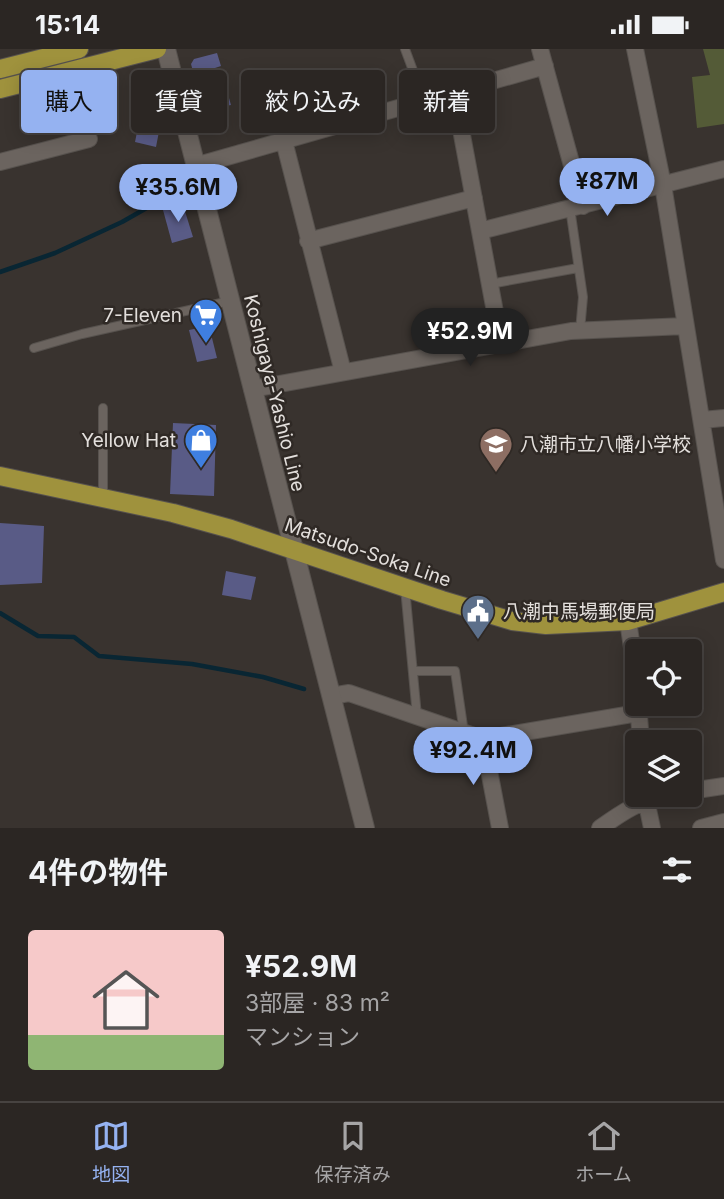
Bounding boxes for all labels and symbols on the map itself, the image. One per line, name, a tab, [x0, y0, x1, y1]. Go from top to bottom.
pin: ¥87M	[566, 159, 648, 218]
pin: ¥35.6M	[121, 165, 235, 224]
street label: Koshigaya-Yashio Line	[239, 292, 310, 494]
supermarket icon: 7-Eleven	[187, 296, 225, 345]
place label: 7-Eleven	[103, 304, 182, 327]
pin: ¥52.9M	[413, 309, 527, 368]
shop icon: Yellow Hat	[182, 421, 220, 470]
school or university icon: 八潮市立八幡小学校	[477, 425, 515, 474]
place label: Yellow Hat	[81, 429, 176, 452]
place label: 八潮市立八幡小学校	[520, 433, 691, 456]
street label: Matsudo-Soka Line	[282, 513, 454, 592]
public building icon: 八潮中馬場郵便局	[459, 592, 497, 641]
place label: 八潮中馬場郵便局	[503, 600, 655, 623]
pin: ¥92.4M	[416, 727, 530, 787]

